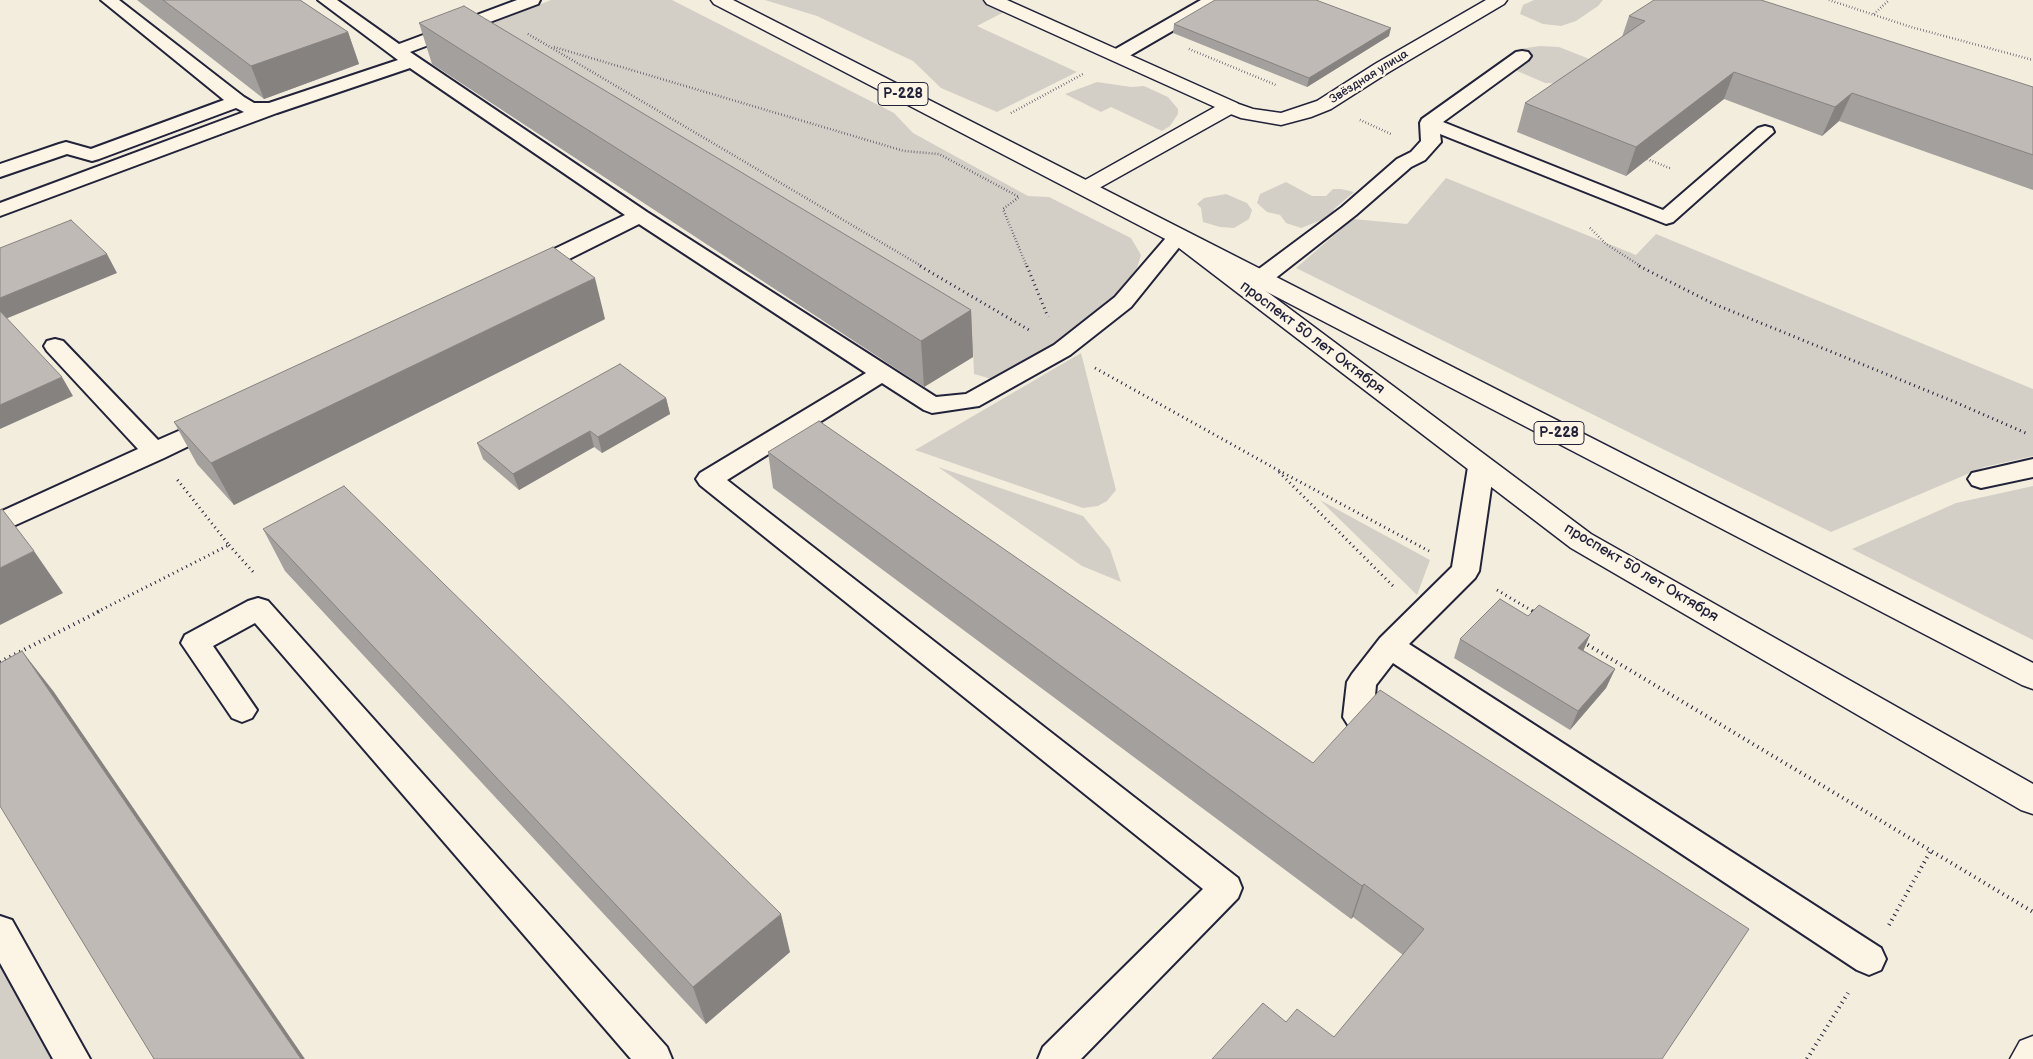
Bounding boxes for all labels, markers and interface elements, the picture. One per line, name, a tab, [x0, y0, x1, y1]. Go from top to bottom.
street label: Звёздная улица	[1327, 47, 1411, 107]
road number: Р-228	[878, 82, 928, 106]
street label: проспект 50 лет Октября	[1236, 278, 1388, 398]
road number: Р-228	[1534, 422, 1584, 444]
street label: проспект 50 лет Октября	[1561, 520, 1721, 626]

